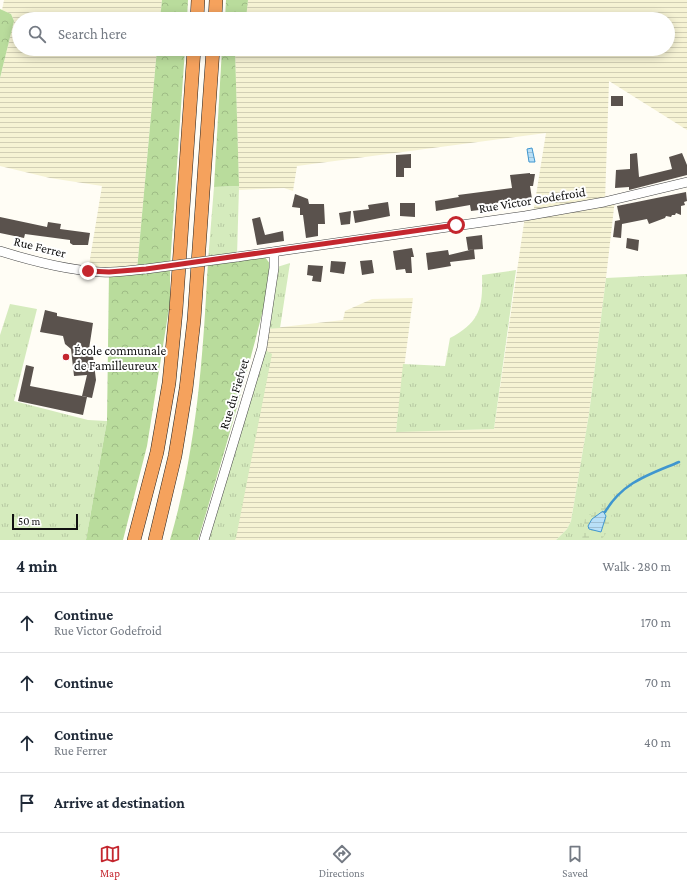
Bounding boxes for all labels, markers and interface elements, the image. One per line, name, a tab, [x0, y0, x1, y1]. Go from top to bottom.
search box	[12, 12, 675, 56]
icon: search	[26, 23, 48, 45]
text: Search here	[58, 26, 127, 42]
street label: Rue Victor Godefroid	[478, 184, 587, 216]
route start	[447, 216, 465, 234]
street label: Rue Ferrer	[12, 233, 68, 261]
route end	[79, 262, 97, 280]
place label: École communale de Familleureux	[74, 343, 166, 373]
marker: École communale de Familleureux	[61, 352, 71, 362]
street label: Rue du Fiefvet	[216, 356, 252, 431]
scale bar	[12, 512, 78, 531]
text: 50 m	[18, 515, 40, 527]
text: 4 min	[16, 557, 58, 576]
text: Walk · 280 m	[603, 559, 671, 574]
text: Continue	[54, 607, 113, 623]
icon: ahead	[16, 612, 38, 634]
text: 170 m	[641, 615, 671, 630]
text: Rue Victor Godefroid	[54, 623, 162, 638]
icon: ahead	[16, 672, 38, 694]
text: Continue	[54, 675, 113, 691]
text: 70 m	[645, 675, 671, 690]
text: Continue	[54, 727, 113, 743]
icon: ahead	[16, 732, 38, 754]
text: 40 m	[644, 735, 671, 750]
text: Rue Ferrer	[54, 743, 107, 758]
icon: arrive	[16, 792, 38, 814]
text: Arrive at destination	[54, 795, 185, 811]
tab: Map	[99, 843, 121, 879]
tab: Directions	[319, 843, 364, 879]
tab: Saved	[562, 843, 588, 879]

